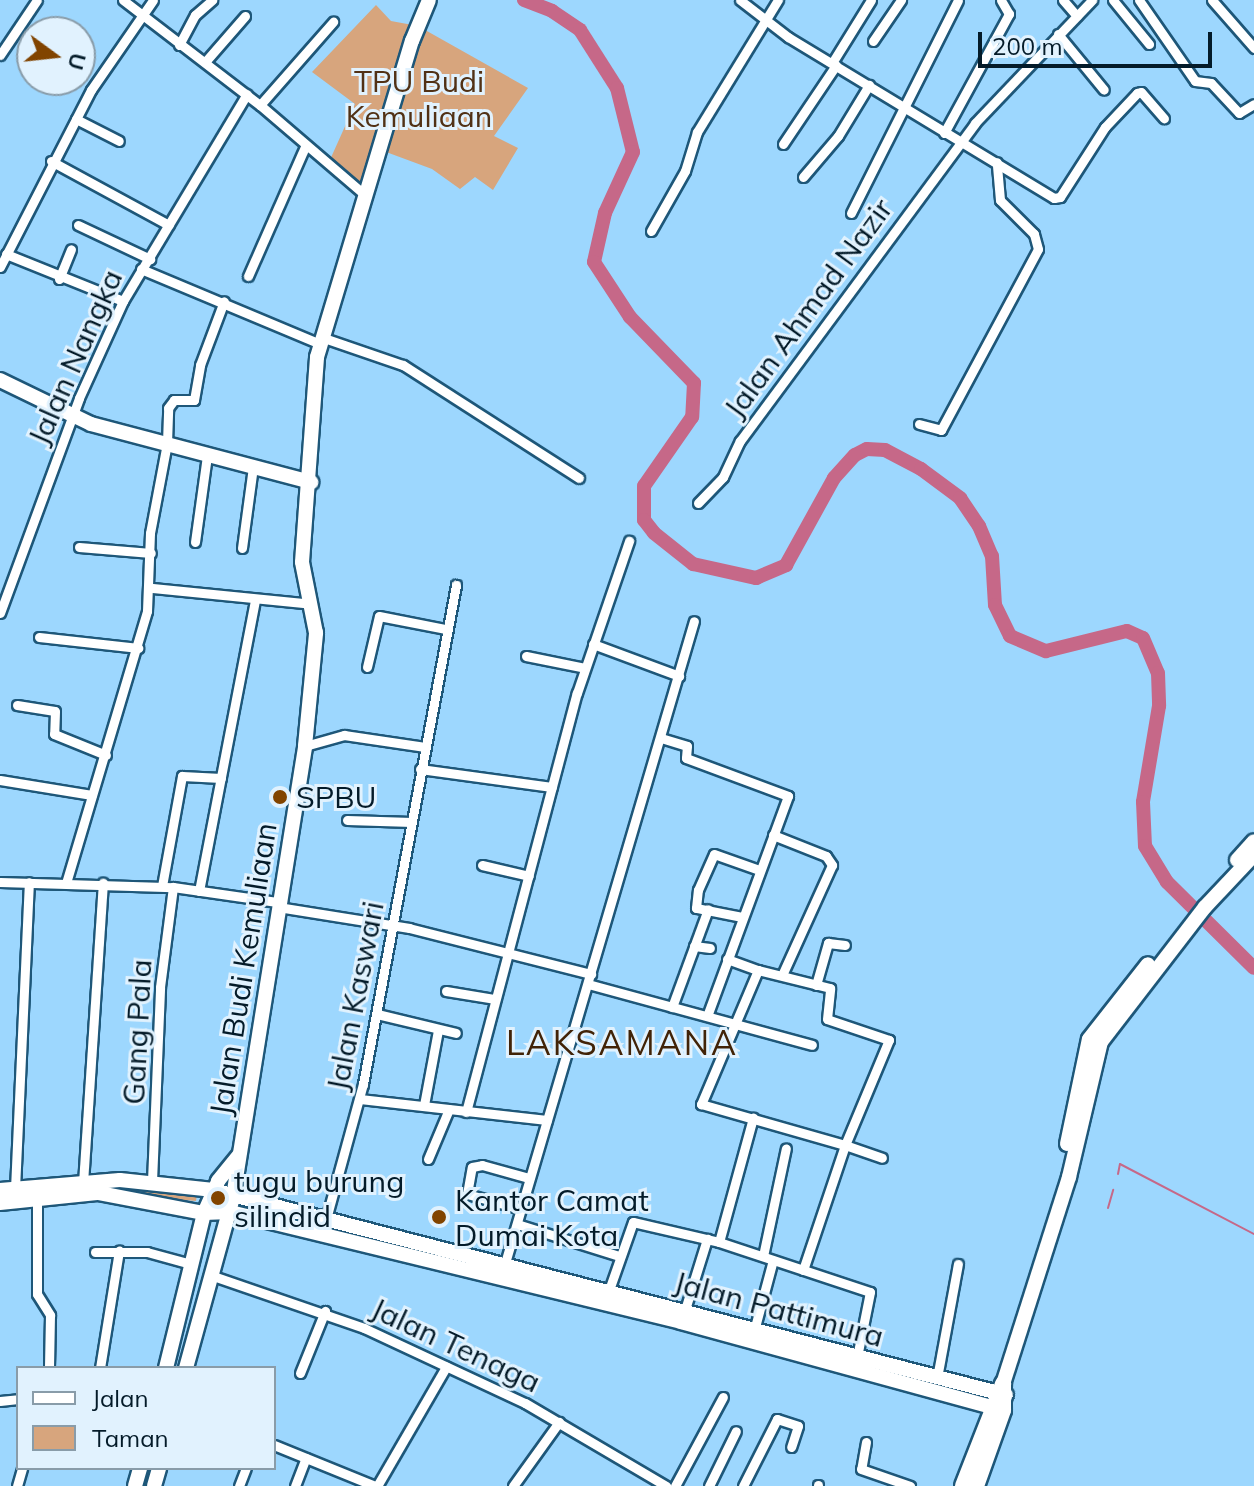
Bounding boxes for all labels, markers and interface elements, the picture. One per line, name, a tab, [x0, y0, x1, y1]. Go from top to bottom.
north arrow	[16, 16, 96, 96]
scale bar	[982, 16, 1216, 66]
text: 200 m	[992, 31, 1063, 61]
text: U	[62, 50, 93, 73]
park label: TPU Budi Kemuliaan	[346, 63, 492, 134]
street label: Jalan Ahmad Nazir	[716, 191, 900, 425]
street label: Jalan Nangka	[20, 264, 130, 450]
place label: SPBU	[296, 779, 377, 815]
marker: SPBU	[271, 788, 289, 806]
street label: Jalan Budi Kemuliaan	[202, 820, 284, 1118]
street label: Jalan Kaswari	[319, 898, 391, 1094]
street label: Gang Pala	[115, 958, 159, 1106]
district label: LAKSAMANA	[506, 1023, 738, 1063]
place label: tugu burung silindid	[234, 1163, 404, 1234]
place label: Kantor Camat Dumai Kota	[455, 1182, 649, 1252]
marker: tugu burung silindid	[209, 1189, 227, 1207]
marker: Kantor Camat Dumai Kota	[430, 1208, 448, 1226]
street label: Jalan Pattimura	[670, 1264, 888, 1354]
street label: Jalan Tenaga	[366, 1290, 546, 1400]
legend	[16, 1366, 276, 1470]
text: Jalan	[92, 1383, 148, 1413]
text: Taman	[92, 1423, 169, 1453]

